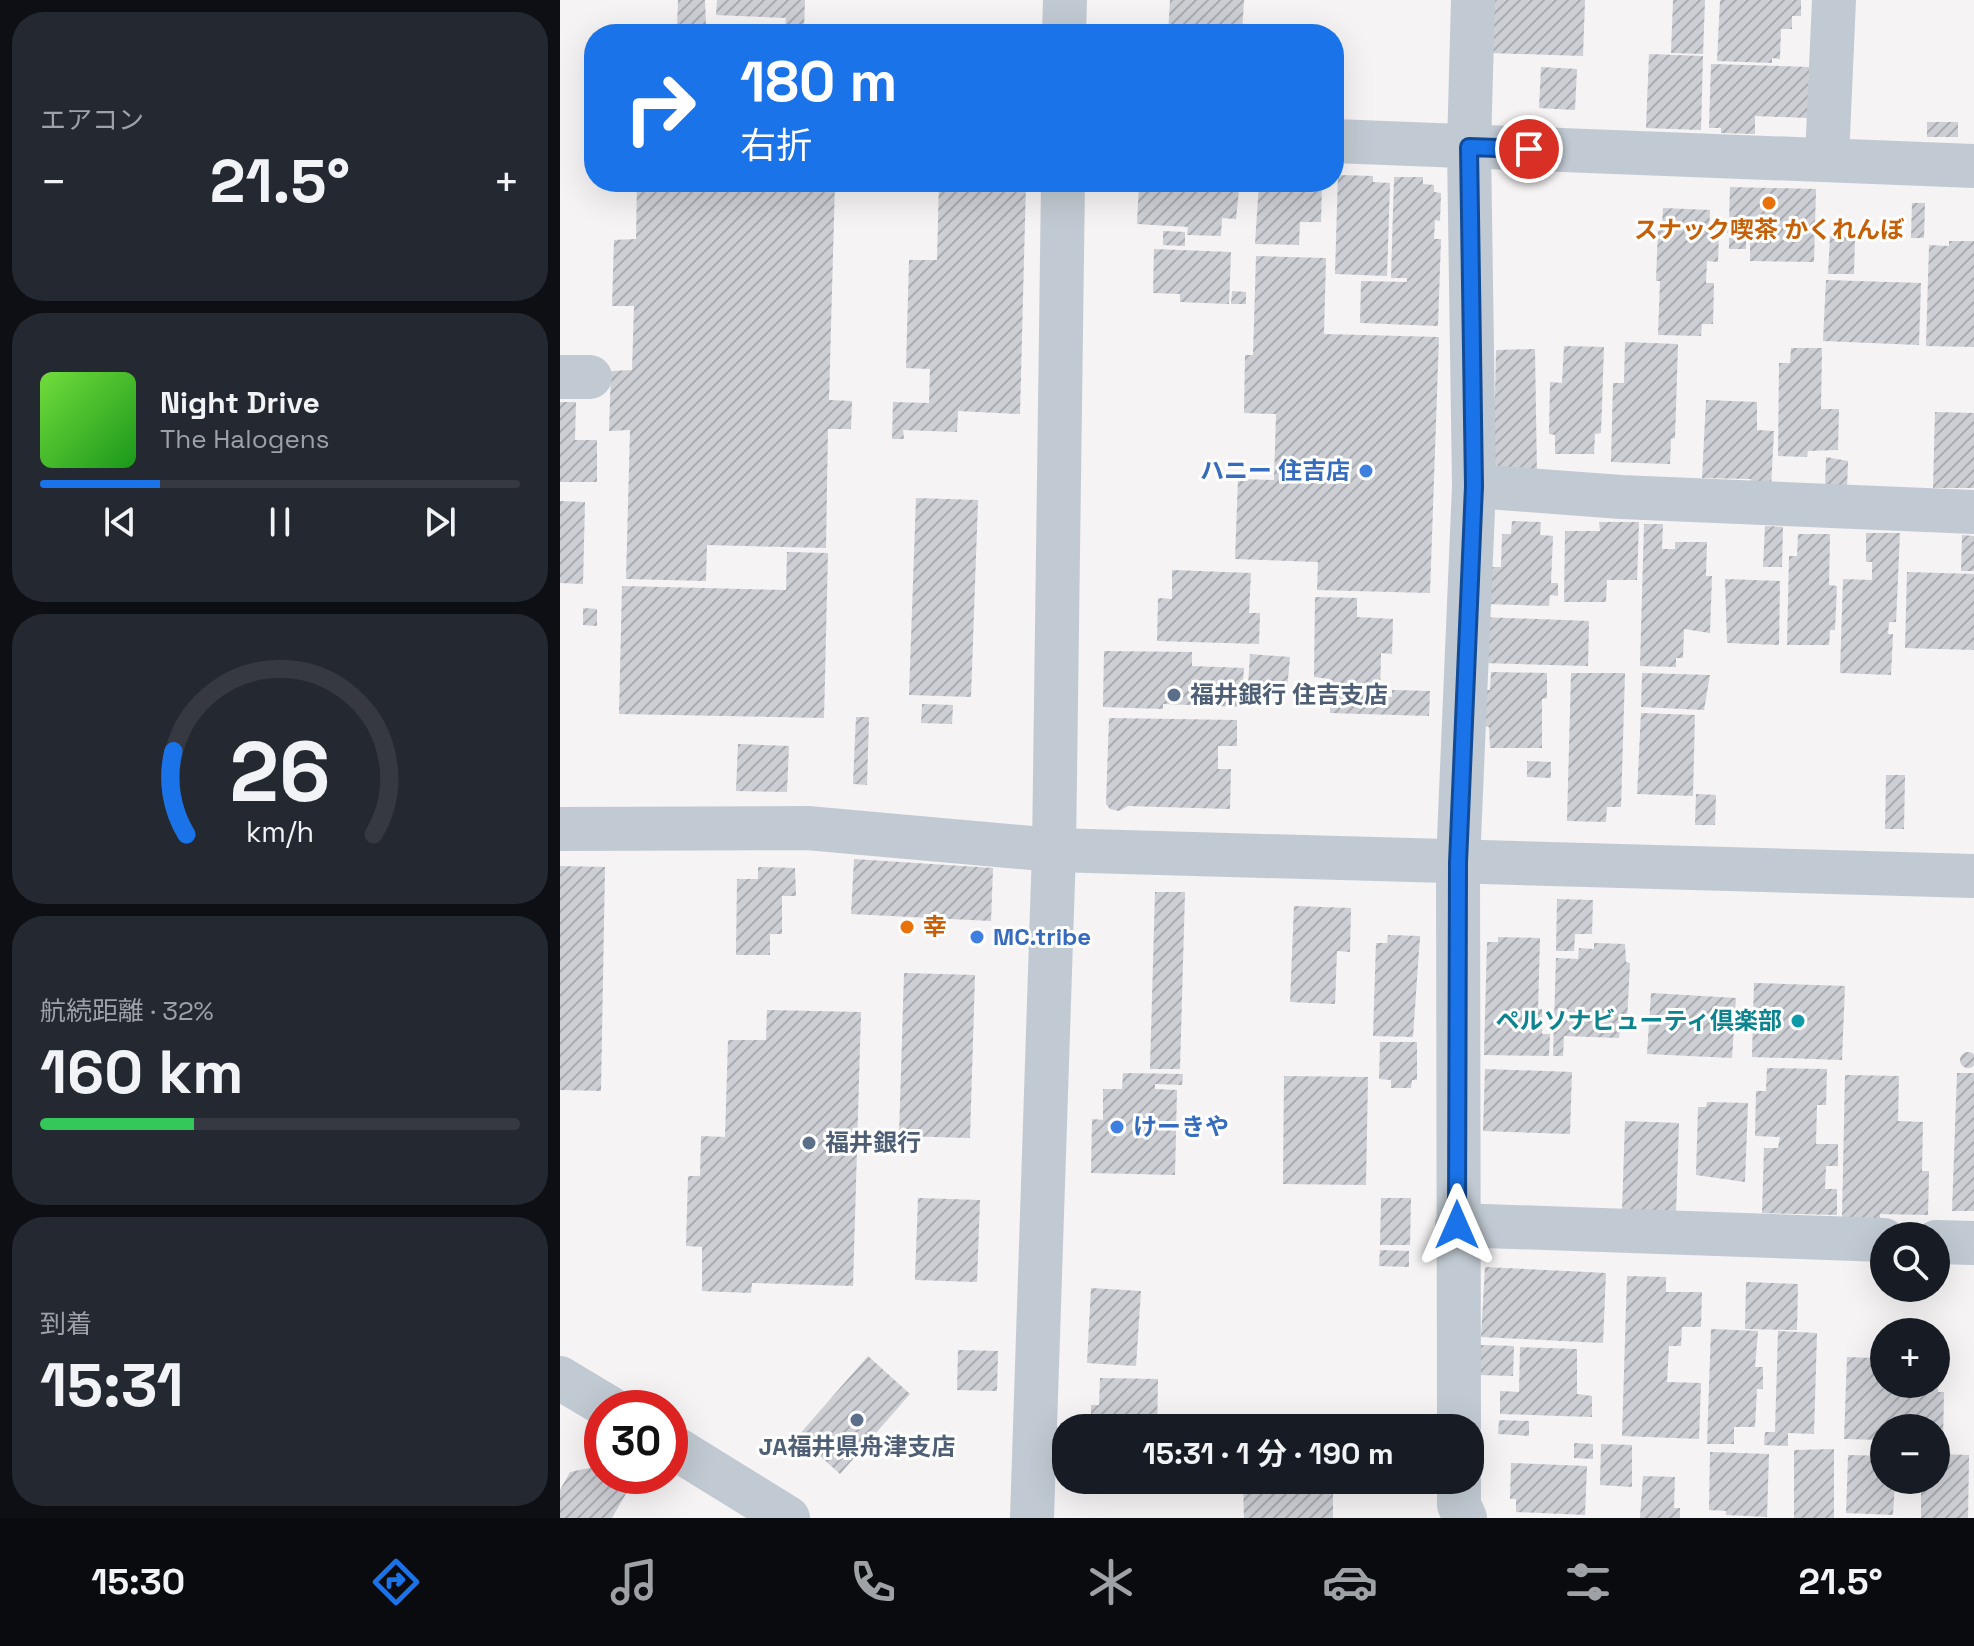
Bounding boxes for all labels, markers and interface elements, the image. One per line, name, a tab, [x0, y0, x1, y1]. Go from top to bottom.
text: 180 m	[740, 46, 897, 117]
icon: right	[608, 56, 712, 160]
text: エアコン	[40, 103, 144, 137]
pin	[1495, 115, 1563, 183]
text: 右折	[740, 123, 812, 169]
icon: arrive	[1507, 127, 1551, 171]
text: 21.5°	[210, 143, 350, 220]
text: −	[40, 154, 67, 210]
text: +	[493, 154, 520, 210]
marker: スナック喫茶 かくれんぼ	[1760, 194, 1778, 212]
place label: スナック喫茶 かくれんぼ	[1634, 214, 1905, 245]
text: Night Drive	[160, 383, 320, 422]
text: The Halogens	[160, 422, 329, 456]
place label: ハニー 住吉店	[1200, 455, 1350, 486]
marker: ハニー 住吉店	[1357, 462, 1375, 480]
icon: previous	[98, 500, 142, 544]
icon: pause	[258, 500, 302, 544]
icon: next	[418, 500, 462, 544]
place label: 福井銀行 住吉支店	[1190, 679, 1388, 710]
marker: 福井銀行 住吉支店	[1165, 686, 1183, 704]
text: 26	[230, 719, 330, 825]
text: km/h	[246, 814, 314, 850]
place label: 幸	[923, 911, 947, 942]
marker: 幸	[898, 918, 916, 936]
place label: MC.tribe	[993, 921, 1091, 952]
marker: MC.tribe	[968, 928, 986, 946]
text: 航続距離 · 32%	[40, 994, 214, 1028]
place label: ペルソナビューティ倶楽部	[1495, 1005, 1782, 1036]
marker: ペルソナビューティ倶楽部	[1789, 1012, 1807, 1030]
text: 160 km	[40, 1034, 243, 1111]
place label: けーきや	[1133, 1111, 1229, 1142]
marker: けーきや	[1108, 1118, 1126, 1136]
place label: 福井銀行	[825, 1127, 921, 1158]
marker: 福井銀行	[800, 1134, 818, 1152]
position arrow	[1415, 1183, 1499, 1267]
map controls	[1870, 1222, 1950, 1494]
button: search	[1870, 1222, 1950, 1302]
text: 到着	[40, 1307, 92, 1341]
button: +	[1870, 1318, 1950, 1398]
text: 15:31	[40, 1347, 184, 1424]
speed limit sign: 30	[584, 1390, 688, 1494]
marker: JA福井県舟津支店	[848, 1411, 866, 1429]
button: −	[1870, 1414, 1950, 1494]
place label: JA福井県舟津支店	[759, 1431, 955, 1462]
text: 15:31 · 1 分 · 190 m	[1142, 1434, 1394, 1473]
icon: directions	[368, 1554, 424, 1610]
icon: music	[606, 1554, 662, 1610]
icon: phone	[845, 1554, 901, 1610]
icon: climate	[1083, 1554, 1139, 1610]
icon: car	[1322, 1554, 1378, 1610]
icon: filters	[1560, 1554, 1616, 1610]
text: 15:30	[91, 1559, 185, 1605]
text: 21.5°	[1799, 1559, 1883, 1605]

